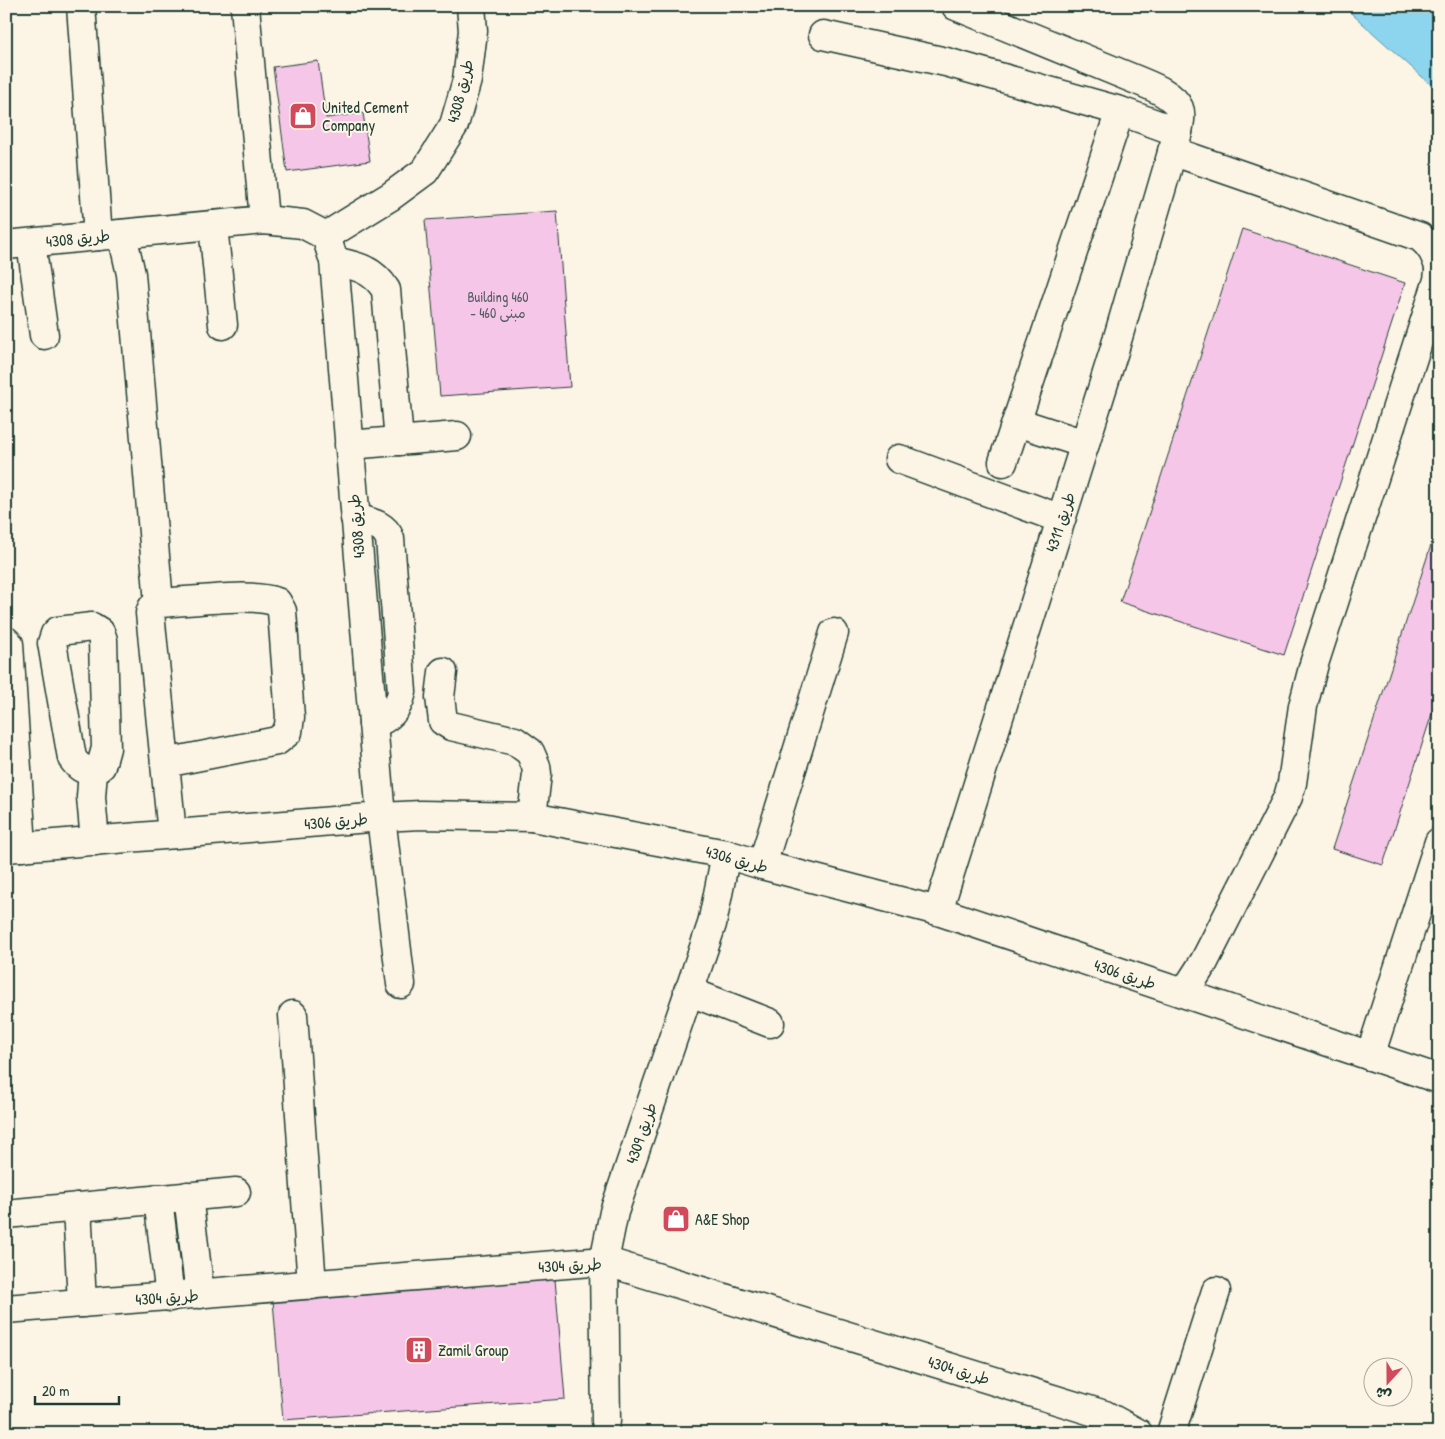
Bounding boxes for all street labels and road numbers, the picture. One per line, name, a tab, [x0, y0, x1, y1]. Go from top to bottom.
street label: طريق 4308	[442, 57, 478, 125]
street label: طريق 4308	[45, 224, 111, 252]
street label: طريق 4311	[1040, 489, 1080, 555]
street label: طريق 4308	[342, 493, 370, 559]
street label: طريق 4306	[303, 807, 369, 835]
street label: طريق 4306	[703, 840, 771, 878]
street label: طريق 4306	[1091, 954, 1159, 994]
street label: طريق 4309	[620, 1099, 662, 1167]
street label: طريق 4304	[538, 1252, 602, 1278]
street label: طريق 4304	[134, 1284, 200, 1310]
street label: طريق 4304	[925, 1350, 993, 1390]

